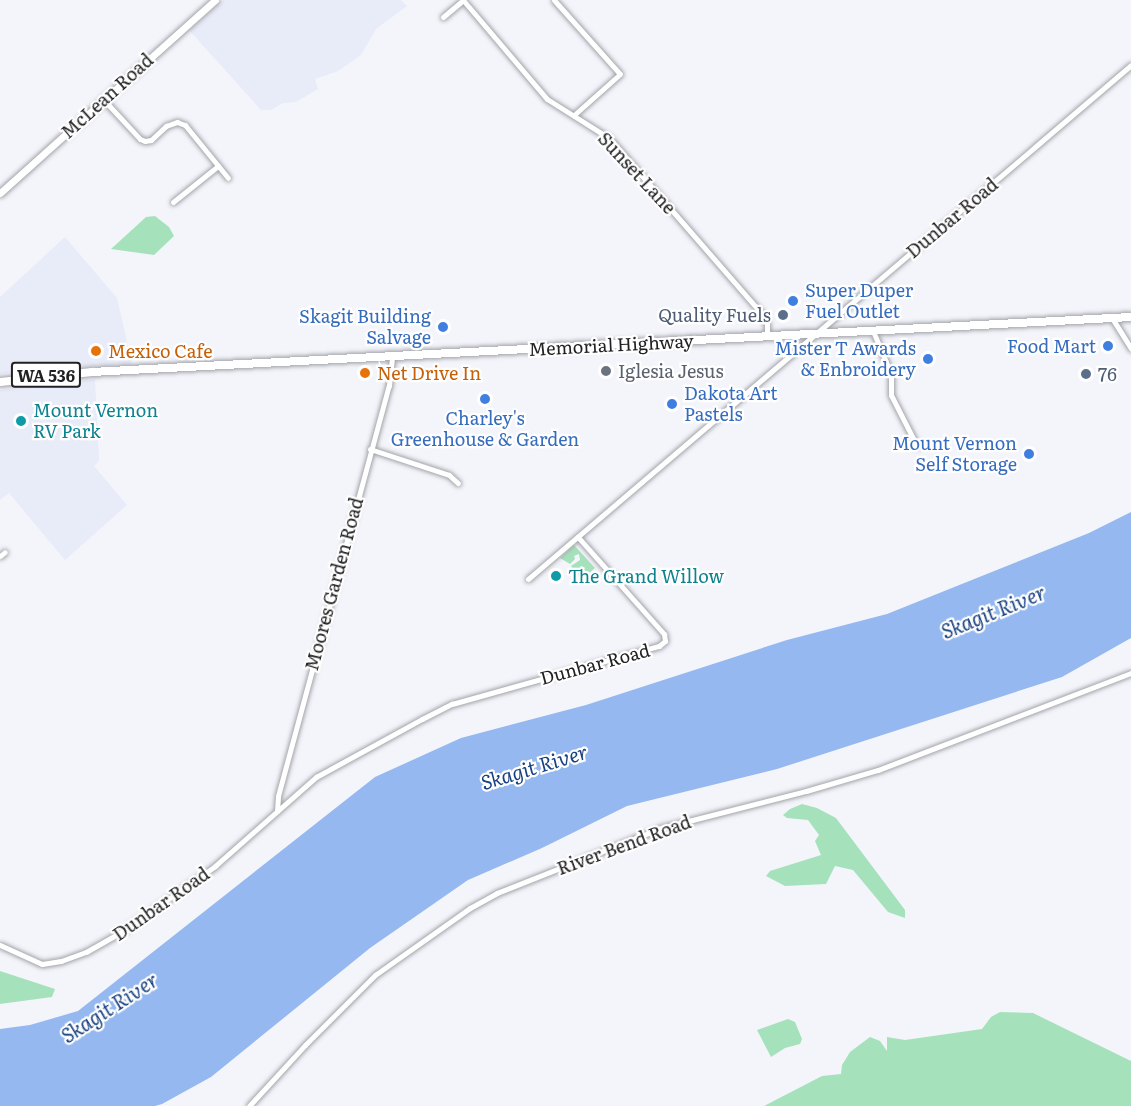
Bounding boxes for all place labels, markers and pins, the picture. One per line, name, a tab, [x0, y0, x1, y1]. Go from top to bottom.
place label: Super Duper Fuel Outlet	[805, 280, 913, 322]
marker: Super Duper Fuel Outlet	[786, 294, 800, 308]
place label: Quality Fuels	[658, 304, 771, 326]
place label: Skagit Building Salvage	[299, 306, 431, 348]
marker: Quality Fuels	[776, 308, 790, 322]
marker: Skagit Building Salvage	[436, 320, 450, 334]
place label: Food Mart	[1007, 335, 1096, 357]
place label: Mister T Awards & Enbroidery	[775, 338, 916, 380]
marker: Food Mart	[1101, 339, 1115, 353]
place label: Mexico Cafe	[108, 340, 212, 362]
marker: Mexico Cafe	[89, 344, 103, 358]
marker: Mister T Awards & Enbroidery	[921, 352, 935, 366]
place label: Iglesia Jesus	[618, 360, 724, 382]
place label: Net Drive In	[377, 362, 481, 384]
place label: 76	[1098, 363, 1117, 385]
marker: Iglesia Jesus	[599, 364, 613, 378]
marker: Net Drive In	[358, 366, 372, 380]
marker: 76	[1079, 367, 1093, 381]
place label: Dakota Art Pastels	[684, 383, 778, 426]
marker: Charley's Greenhouse & Garden	[478, 392, 492, 406]
marker: Dakota Art Pastels	[665, 397, 679, 411]
place label: Mount Vernon RV Park	[33, 400, 158, 442]
place label: Charley's Greenhouse & Garden	[391, 408, 579, 450]
marker: Mount Vernon RV Park	[14, 414, 28, 428]
place label: Mount Vernon Self Storage	[892, 433, 1017, 476]
marker: Mount Vernon Self Storage	[1022, 447, 1036, 461]
place label: The Grand Willow	[568, 565, 724, 587]
marker: The Grand Willow	[549, 569, 563, 583]

